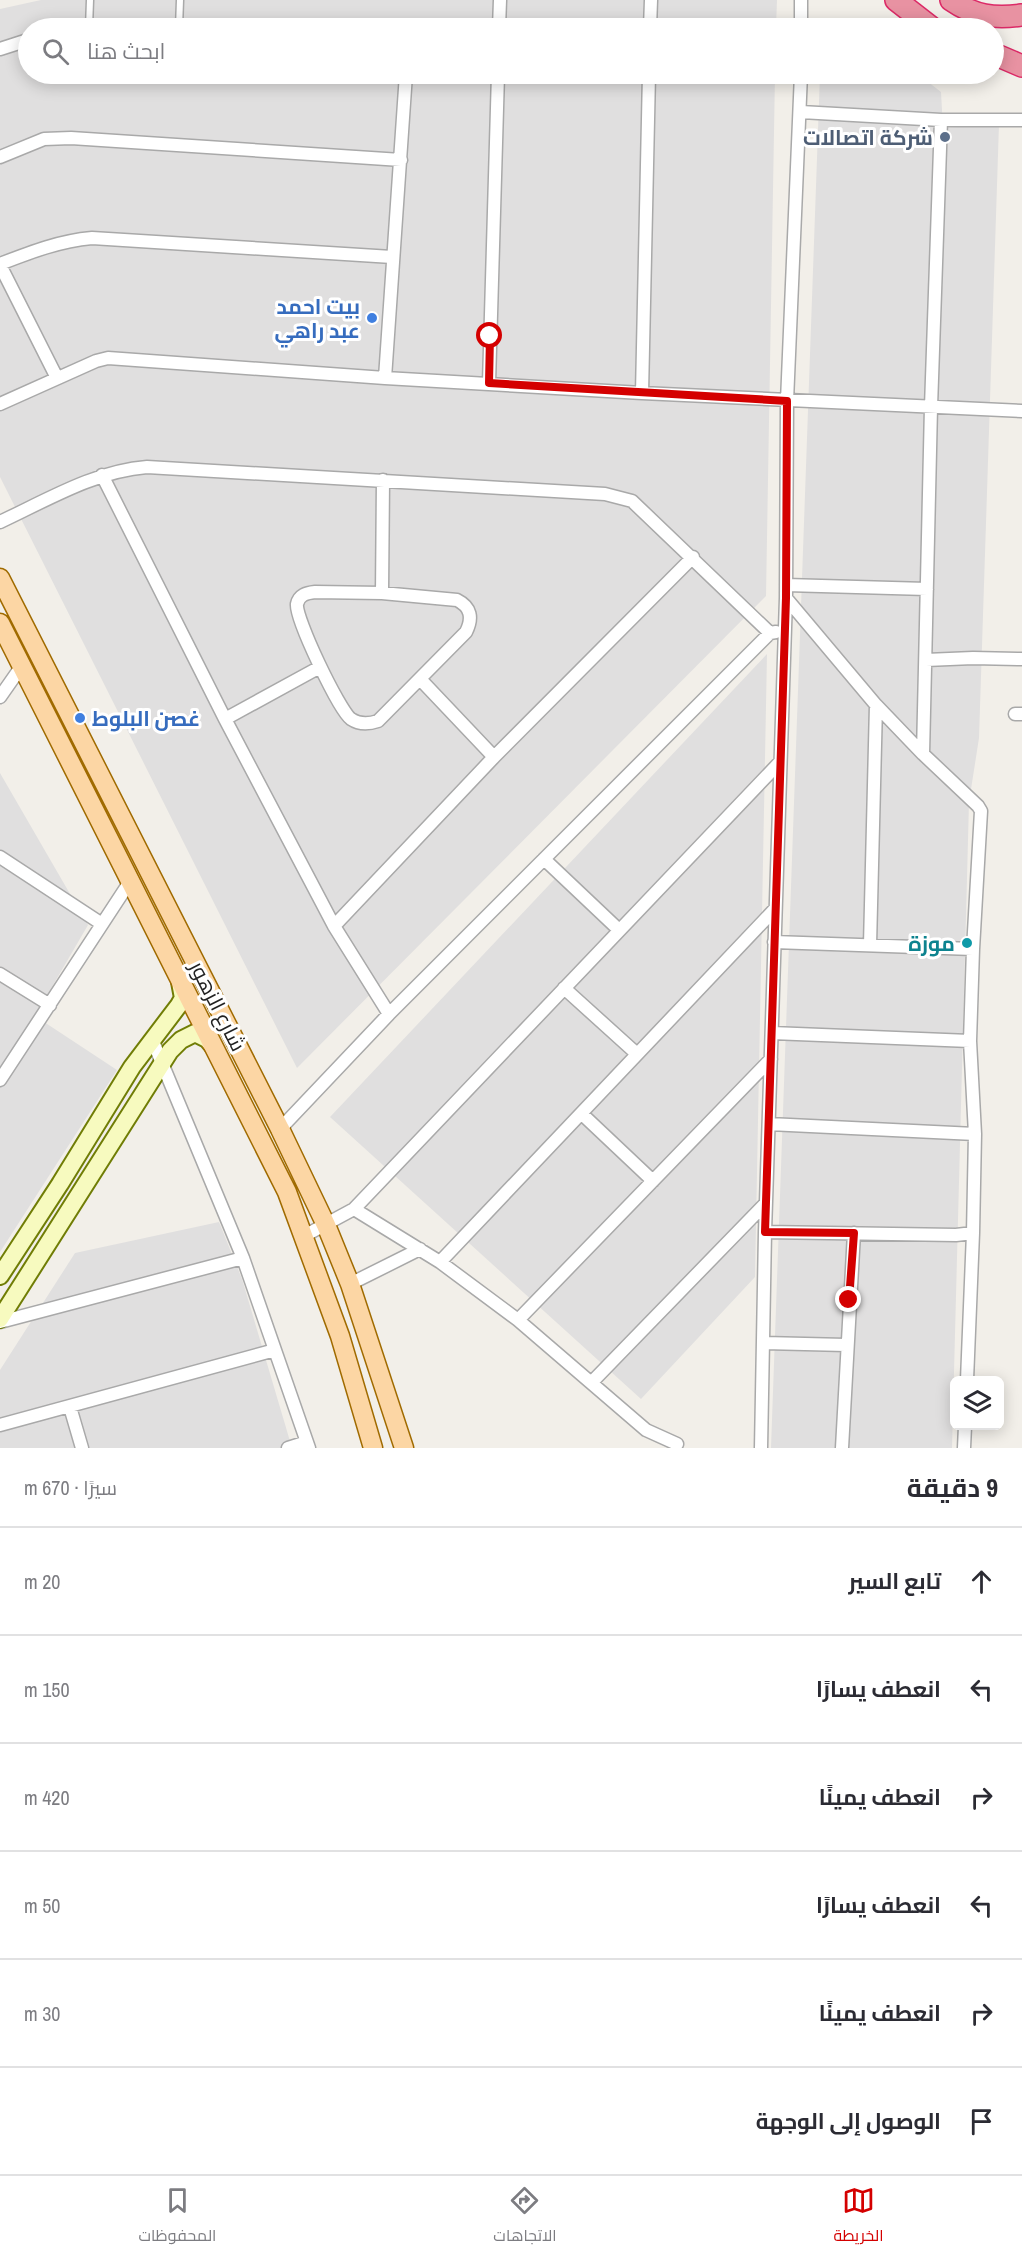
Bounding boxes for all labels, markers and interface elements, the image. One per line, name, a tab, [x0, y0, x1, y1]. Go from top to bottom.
search box	[18, 18, 1004, 84]
icon: search	[39, 35, 72, 68]
text: ابحث هنا	[87, 36, 166, 66]
place label: شركة اتصالات	[803, 123, 933, 152]
marker: شركة اتصالات	[938, 130, 952, 144]
place label: بيت احمد عبد راهي	[274, 292, 360, 348]
marker: بيت احمد عبد راهي	[365, 311, 379, 325]
route start	[476, 322, 502, 348]
place label: غصن البلوط	[92, 704, 200, 733]
marker: غصن البلوط	[73, 711, 87, 725]
place label: موزة	[908, 929, 955, 958]
marker: موزة	[960, 936, 974, 950]
street label: شارع الزهور	[182, 955, 253, 1056]
route end	[835, 1286, 861, 1312]
map controls	[950, 1376, 1004, 1430]
button: layers	[950, 1376, 1004, 1430]
text: 9 دقيقة	[907, 1470, 998, 1505]
text: سيرًا · 670 m	[24, 1474, 117, 1501]
icon: ahead	[965, 1565, 998, 1598]
text: تابع السير	[849, 1566, 941, 1596]
text: 20 m	[24, 1568, 60, 1595]
icon: left	[965, 1673, 998, 1706]
text: انعطف يسارًا	[816, 1674, 941, 1704]
text: 150 m	[24, 1676, 70, 1703]
icon: right	[965, 1781, 998, 1814]
text: انعطف يمينًا	[819, 1782, 941, 1812]
text: 420 m	[24, 1784, 70, 1811]
icon: left	[965, 1889, 998, 1922]
text: انعطف يسارًا	[816, 1890, 941, 1920]
text: 50 m	[24, 1892, 60, 1919]
icon: right	[965, 1997, 998, 2030]
text: انعطف يمينًا	[819, 1998, 941, 2028]
text: 30 m	[24, 2000, 60, 2027]
icon: arrive	[965, 2105, 998, 2138]
text: الوصول إلى الوجهة	[756, 2106, 941, 2136]
tab: المحفوظات	[138, 2184, 216, 2250]
tab: الاتجاهات	[493, 2184, 557, 2250]
tab: الخريطة	[834, 2184, 884, 2250]

